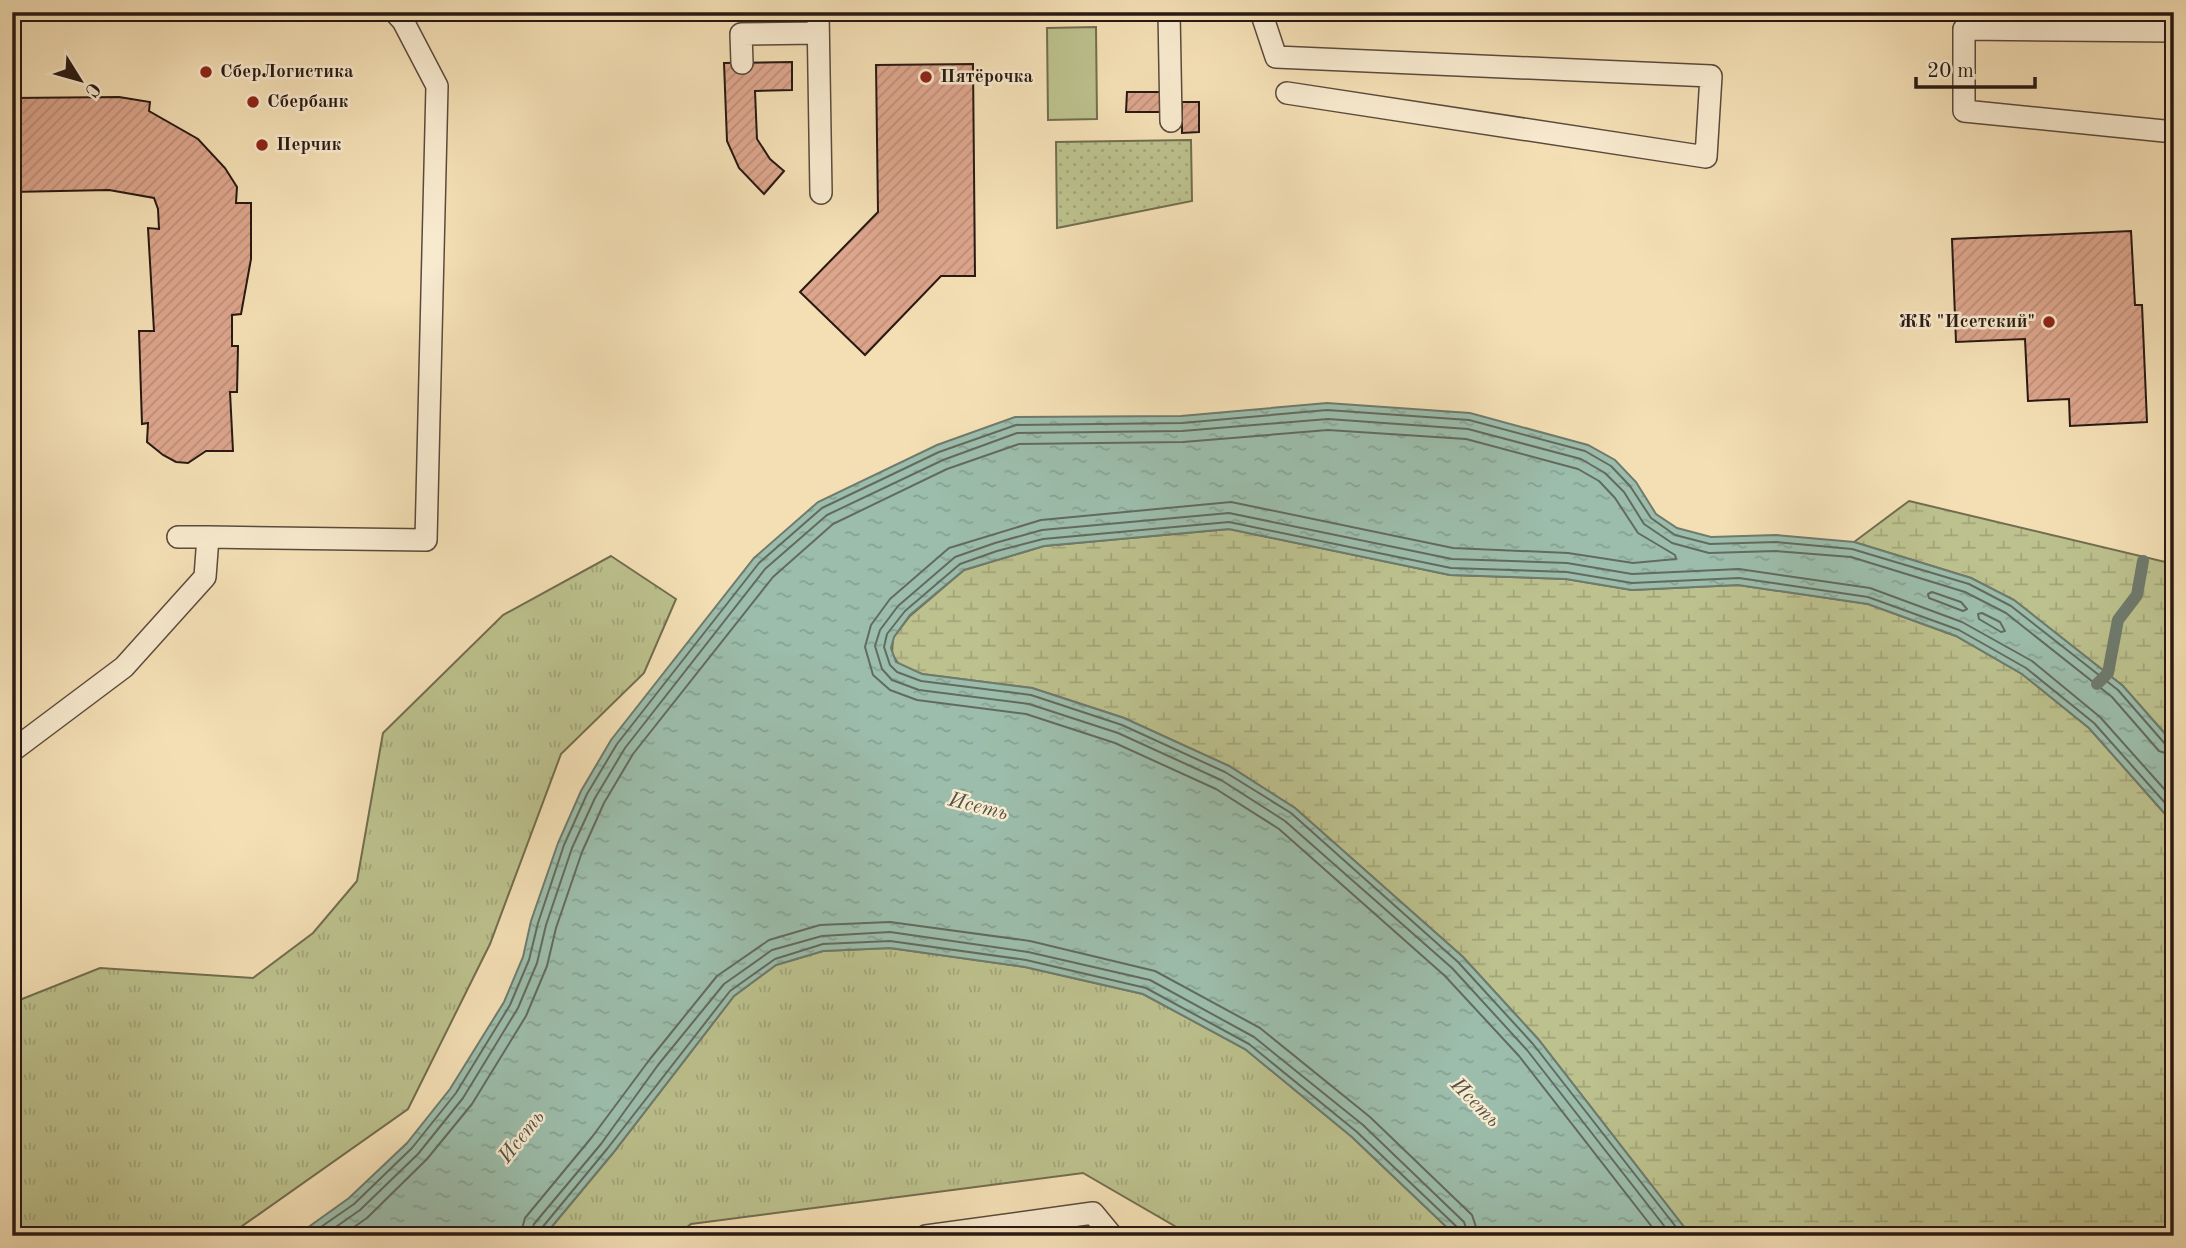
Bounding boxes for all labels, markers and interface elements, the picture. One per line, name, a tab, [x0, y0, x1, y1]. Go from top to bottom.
north arrow	[46, 46, 116, 116]
scale bar	[1916, 46, 2036, 90]
text: 20 m	[1927, 61, 1974, 82]
place label: СберЛогистика	[220, 63, 354, 82]
marker: СберЛогистика	[198, 64, 214, 80]
place label: Пятёрочка	[940, 68, 1034, 87]
marker: Пятёрочка	[918, 69, 934, 85]
text: С	[80, 78, 103, 99]
place label: Сбербанк	[267, 93, 349, 112]
marker: Сбербанк	[245, 94, 261, 110]
place label: Перчик	[276, 136, 342, 155]
marker: Перчик	[254, 137, 270, 153]
place label: ЖК "Исетский"	[1899, 313, 2035, 332]
marker: ЖК "Исетский"	[2041, 314, 2057, 330]
water label: Исеть	[945, 789, 1010, 825]
water label: Исеть	[1445, 1073, 1504, 1132]
water label: Исеть	[494, 1107, 549, 1168]

